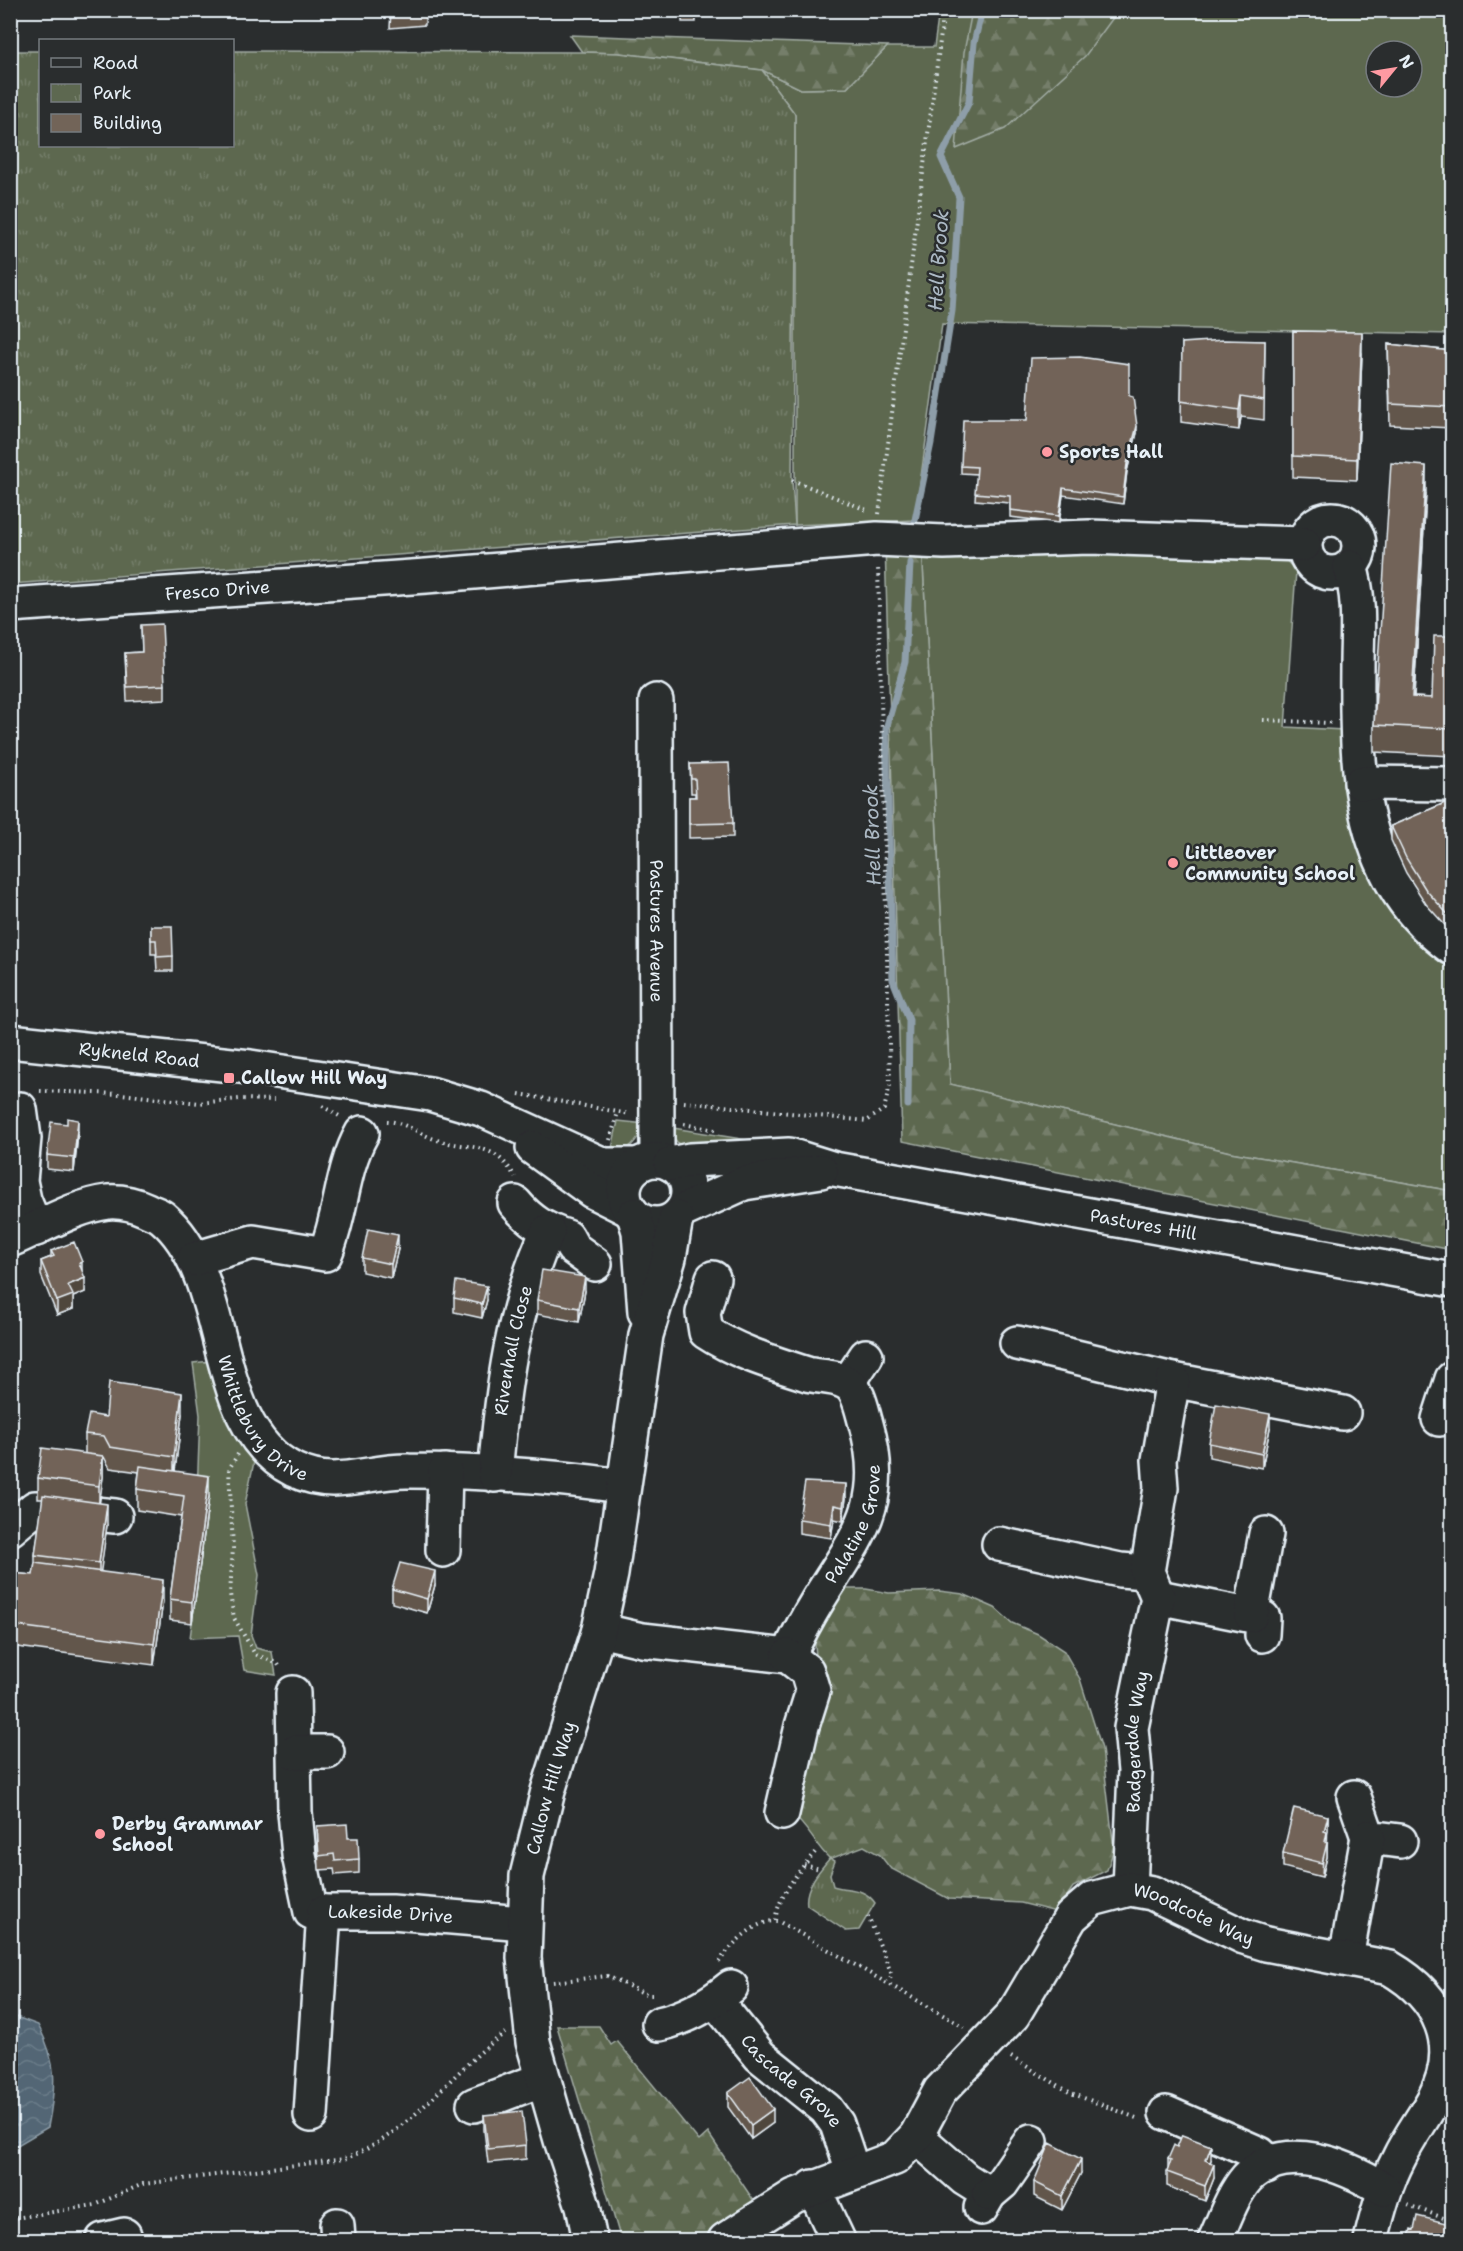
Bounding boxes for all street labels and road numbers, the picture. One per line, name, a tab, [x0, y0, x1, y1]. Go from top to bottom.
street label: Fresco Drive	[164, 575, 271, 606]
street label: Pastures Avenue	[644, 859, 669, 1003]
street label: Rykneld Road	[78, 1037, 201, 1073]
street label: Pastures Hill	[1088, 1203, 1199, 1246]
street label: Rivenhall Close	[489, 1282, 538, 1417]
street label: Whittlebury Drive	[212, 1353, 311, 1487]
street label: Palatine Grove	[819, 1464, 886, 1588]
street label: Badgerdale Way	[1119, 1668, 1155, 1813]
street label: Callow Hill Way	[521, 1718, 581, 1857]
street label: Woodcote Way	[1131, 1878, 1257, 1951]
street label: Lakeside Drive	[328, 1900, 454, 1929]
street label: Cascade Grove	[735, 2029, 848, 2132]

